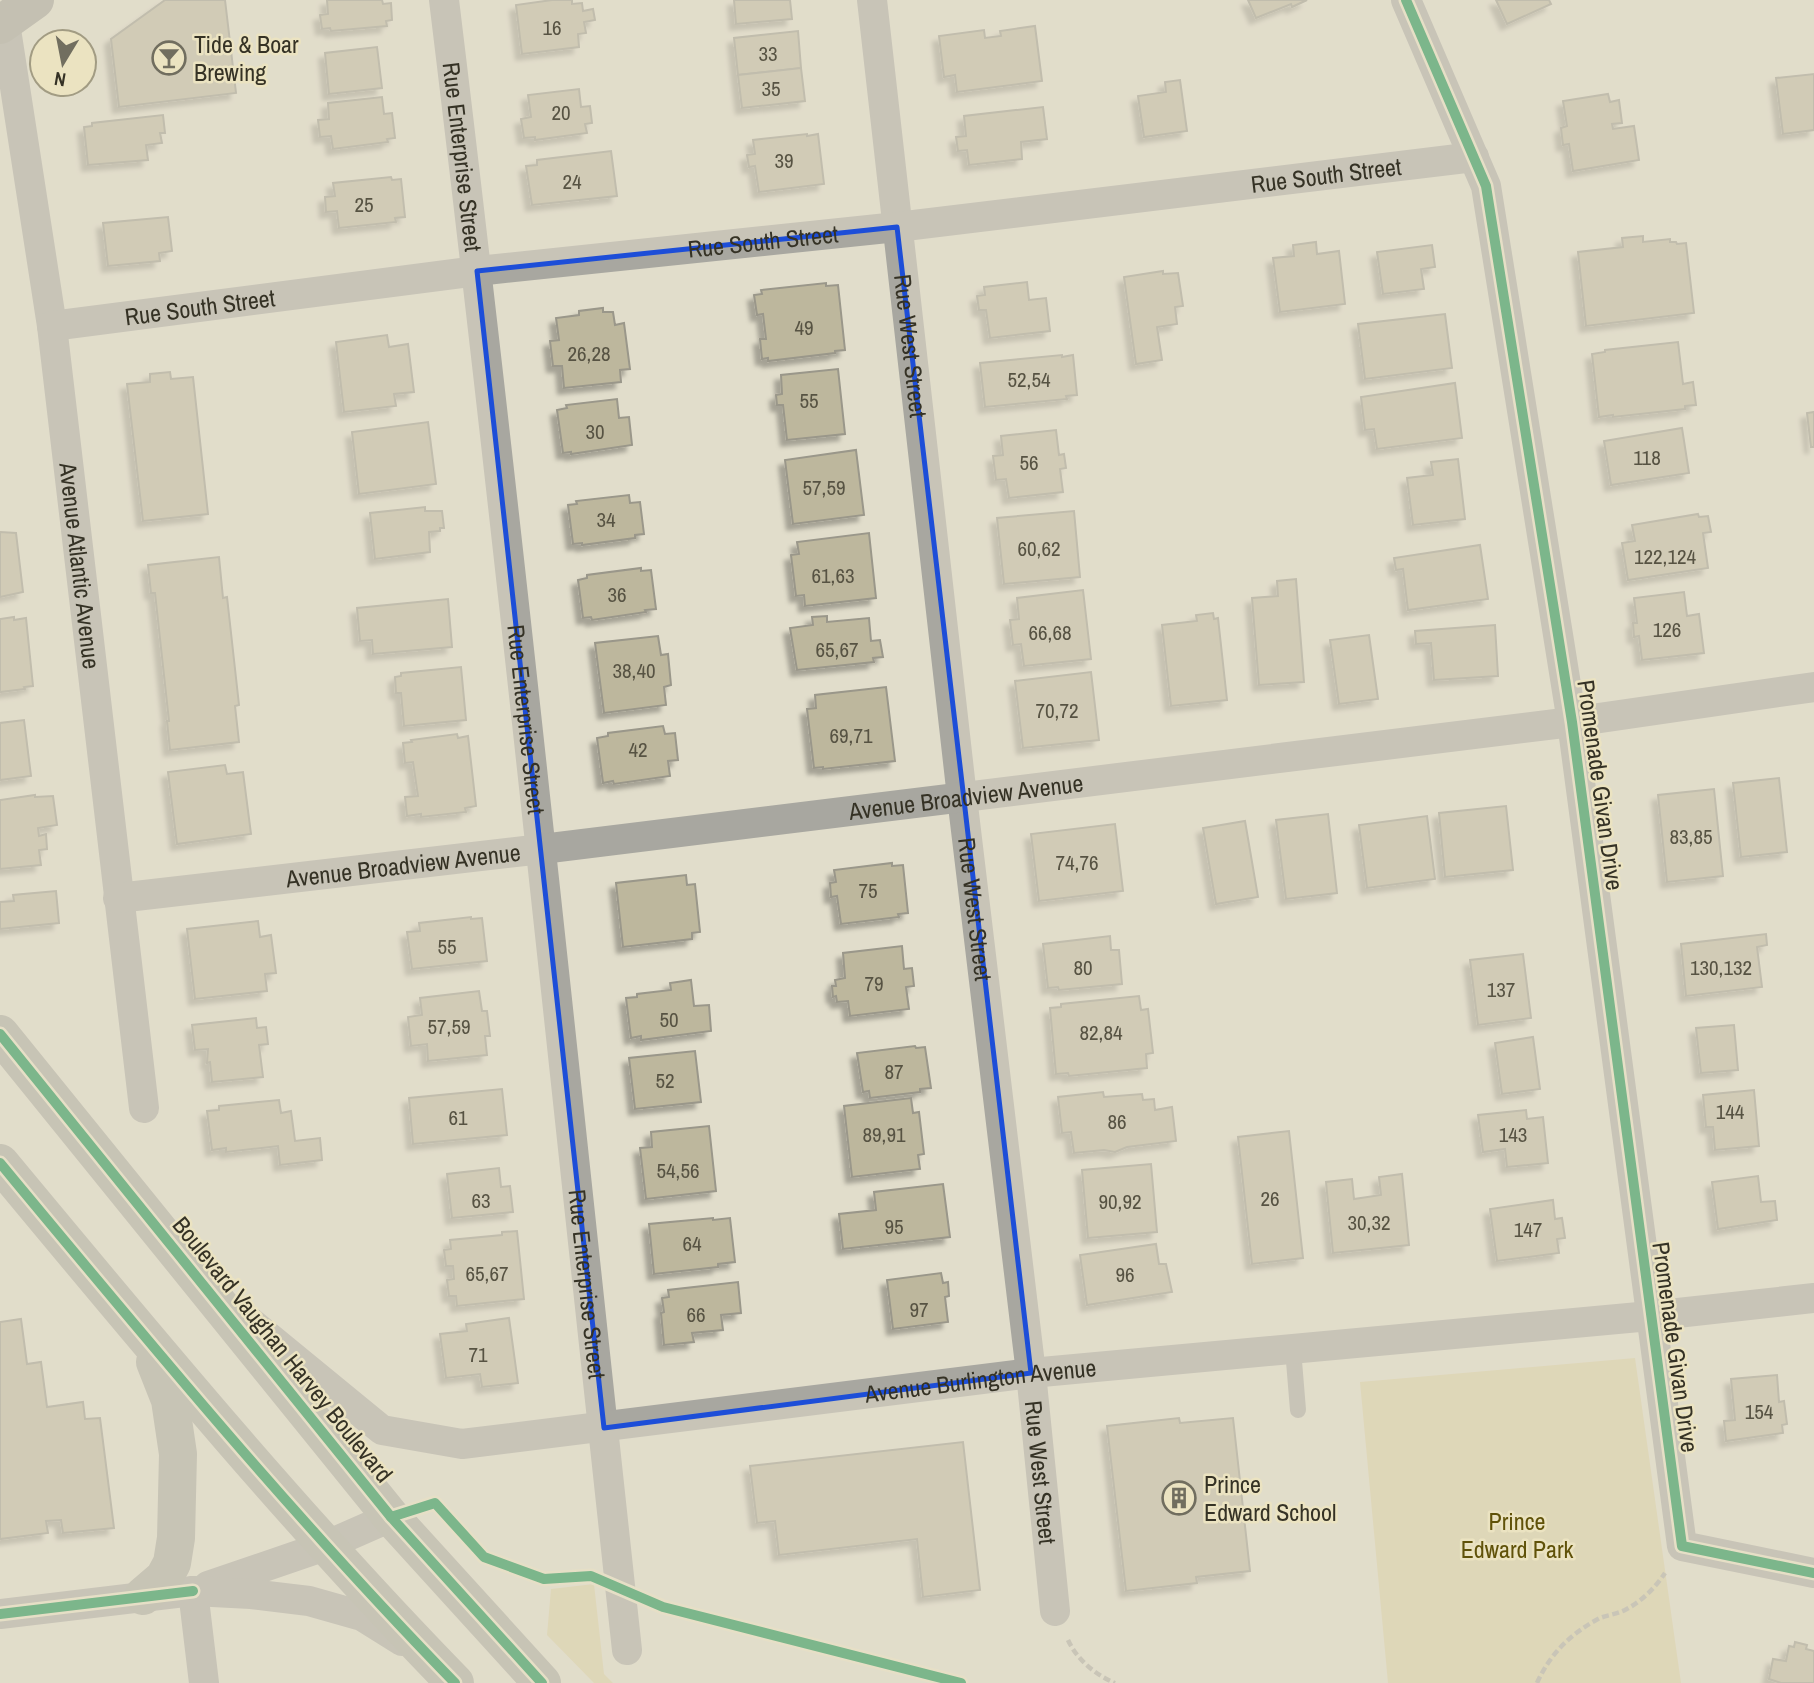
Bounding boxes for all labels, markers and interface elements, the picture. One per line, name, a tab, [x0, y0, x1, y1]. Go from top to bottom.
house number: 16	[542, 13, 562, 42]
north arrow	[28, 28, 98, 98]
place label: Tide & Boar Brewing	[194, 28, 299, 88]
bar icon: Tide & Boar Brewing	[150, 39, 188, 77]
house number: 33	[758, 39, 778, 68]
street label: Rue Enterprise Street	[436, 60, 490, 254]
text: N	[52, 66, 68, 94]
house number: 35	[761, 74, 781, 103]
house number: 20	[551, 98, 571, 127]
house number: 39	[774, 146, 794, 175]
street label: Rue South Street	[1249, 150, 1403, 200]
house number: 24	[562, 167, 582, 196]
house number: 25	[354, 190, 374, 219]
street label: Rue South Street	[686, 217, 840, 265]
street label: Rue West Street	[887, 272, 935, 420]
street label: Rue South Street	[123, 281, 277, 332]
house number: 49	[794, 313, 814, 342]
house number: 26,28	[567, 339, 611, 368]
house number: 52,54	[1007, 365, 1051, 394]
house number: 55	[799, 386, 819, 415]
house number: 30	[585, 417, 605, 446]
house number: 118	[1633, 443, 1661, 472]
house number: 56	[1019, 448, 1039, 477]
street label: Avenue Atlantic Avenue	[52, 460, 108, 671]
house number: 57,59	[802, 473, 846, 502]
house number: 34	[596, 505, 616, 534]
house number: 60,62	[1017, 534, 1061, 563]
house number: 122,124	[1634, 542, 1697, 571]
house number: 61,63	[811, 561, 855, 590]
house number: 36	[607, 580, 627, 609]
house number: 126	[1653, 615, 1681, 644]
house number: 66,68	[1028, 618, 1072, 647]
street label: Rue Enterprise Street	[500, 623, 553, 816]
house number: 65,67	[815, 635, 859, 664]
house number: 38,40	[612, 656, 656, 685]
street label: Promenade Givan Drive	[1570, 678, 1632, 892]
house number: 70,72	[1035, 696, 1079, 725]
house number: 69,71	[829, 721, 873, 750]
house number: 42	[628, 735, 648, 764]
street label: Avenue Broadview Avenue	[846, 766, 1085, 827]
house number: 83,85	[1669, 822, 1713, 851]
street label: Avenue Broadview Avenue	[283, 836, 522, 895]
street label: Rue West Street	[951, 836, 1000, 983]
house number: 74,76	[1055, 848, 1099, 877]
house number: 75	[858, 876, 878, 905]
house number: 55	[437, 932, 457, 961]
house number: 80	[1073, 953, 1093, 982]
house number: 130,132	[1690, 953, 1752, 982]
house number: 79	[864, 969, 884, 998]
house number: 137	[1487, 975, 1515, 1004]
house number: 50	[659, 1005, 679, 1034]
house number: 57,59	[427, 1012, 471, 1041]
house number: 82,84	[1079, 1018, 1123, 1047]
house number: 87	[884, 1057, 904, 1086]
house number: 52	[655, 1066, 675, 1095]
house number: 144	[1716, 1097, 1745, 1126]
house number: 61	[448, 1103, 468, 1132]
house number: 86	[1107, 1107, 1127, 1136]
house number: 89,91	[862, 1120, 906, 1149]
house number: 143	[1499, 1120, 1527, 1149]
house number: 54,56	[656, 1156, 700, 1185]
house number: 26	[1260, 1184, 1280, 1213]
house number: 63	[471, 1186, 491, 1215]
house number: 90,92	[1098, 1187, 1142, 1216]
street label: Rue Enterprise Street	[561, 1188, 614, 1381]
house number: 30,32	[1347, 1208, 1391, 1237]
street label: Boulevard Vaughan Harvey Boulevard	[166, 1209, 400, 1489]
house number: 95	[884, 1212, 904, 1241]
house number: 147	[1514, 1215, 1542, 1244]
house number: 64	[682, 1229, 702, 1258]
street label: Promenade Givan Drive	[1645, 1240, 1707, 1454]
house number: 65,67	[465, 1259, 509, 1288]
house number: 96	[1115, 1260, 1135, 1289]
house number: 97	[909, 1295, 929, 1324]
house number: 66	[686, 1300, 706, 1329]
house number: 71	[468, 1340, 488, 1369]
street label: Avenue Burlington Avenue	[862, 1351, 1098, 1410]
house number: 154	[1745, 1397, 1774, 1426]
street label: Rue West Street	[1018, 1399, 1064, 1546]
place label: Prince Edward School	[1204, 1468, 1336, 1528]
building icon: Prince Edward School	[1160, 1479, 1198, 1517]
park label: Prince Edward Park	[1461, 1505, 1573, 1565]

